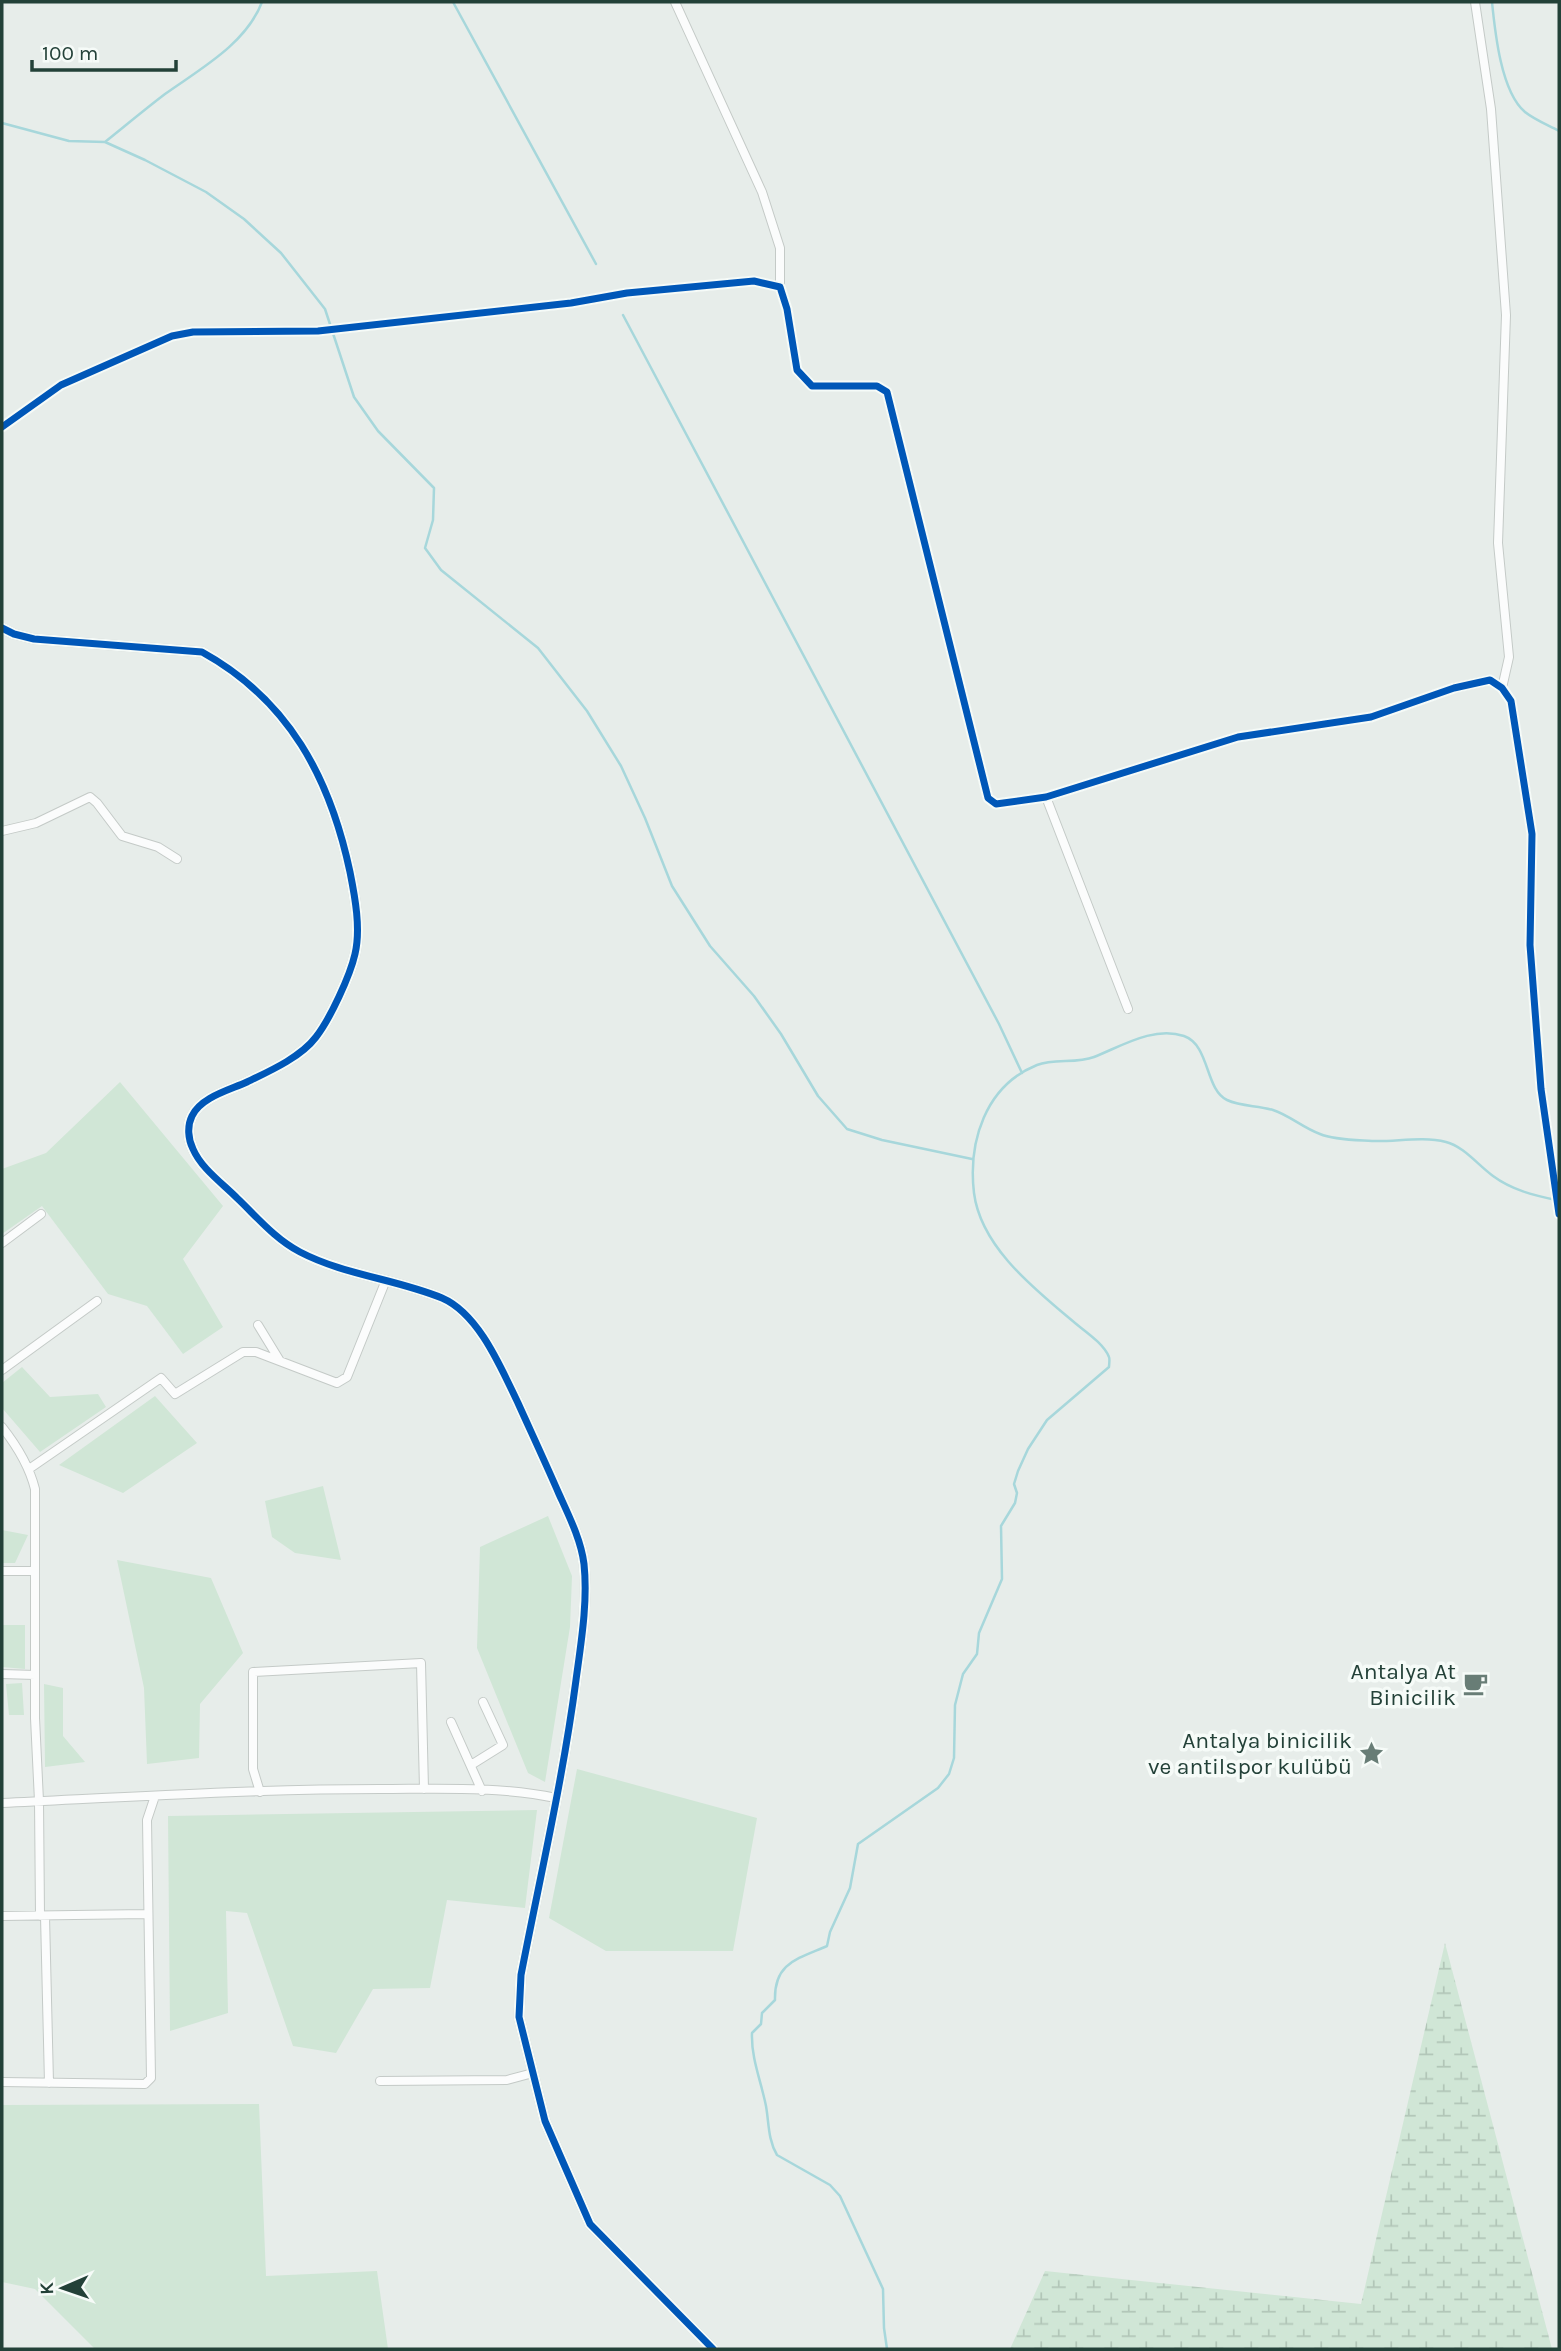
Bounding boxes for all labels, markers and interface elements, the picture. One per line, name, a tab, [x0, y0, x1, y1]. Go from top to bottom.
scale bar	[32, 28, 175, 72]
text: 100 m	[42, 41, 99, 65]
place label: Antalya At Binicilik	[1350, 1658, 1456, 1711]
cafe icon: Antalya At Binicilik	[1462, 1670, 1490, 1698]
place label: Antalya binicilik ve antilspor kulübü	[1148, 1727, 1352, 1780]
place icon: Antalya binicilik ve antilspor kulübü	[1358, 1739, 1386, 1767]
north arrow	[28, 2253, 98, 2323]
text: K	[36, 2281, 58, 2295]

